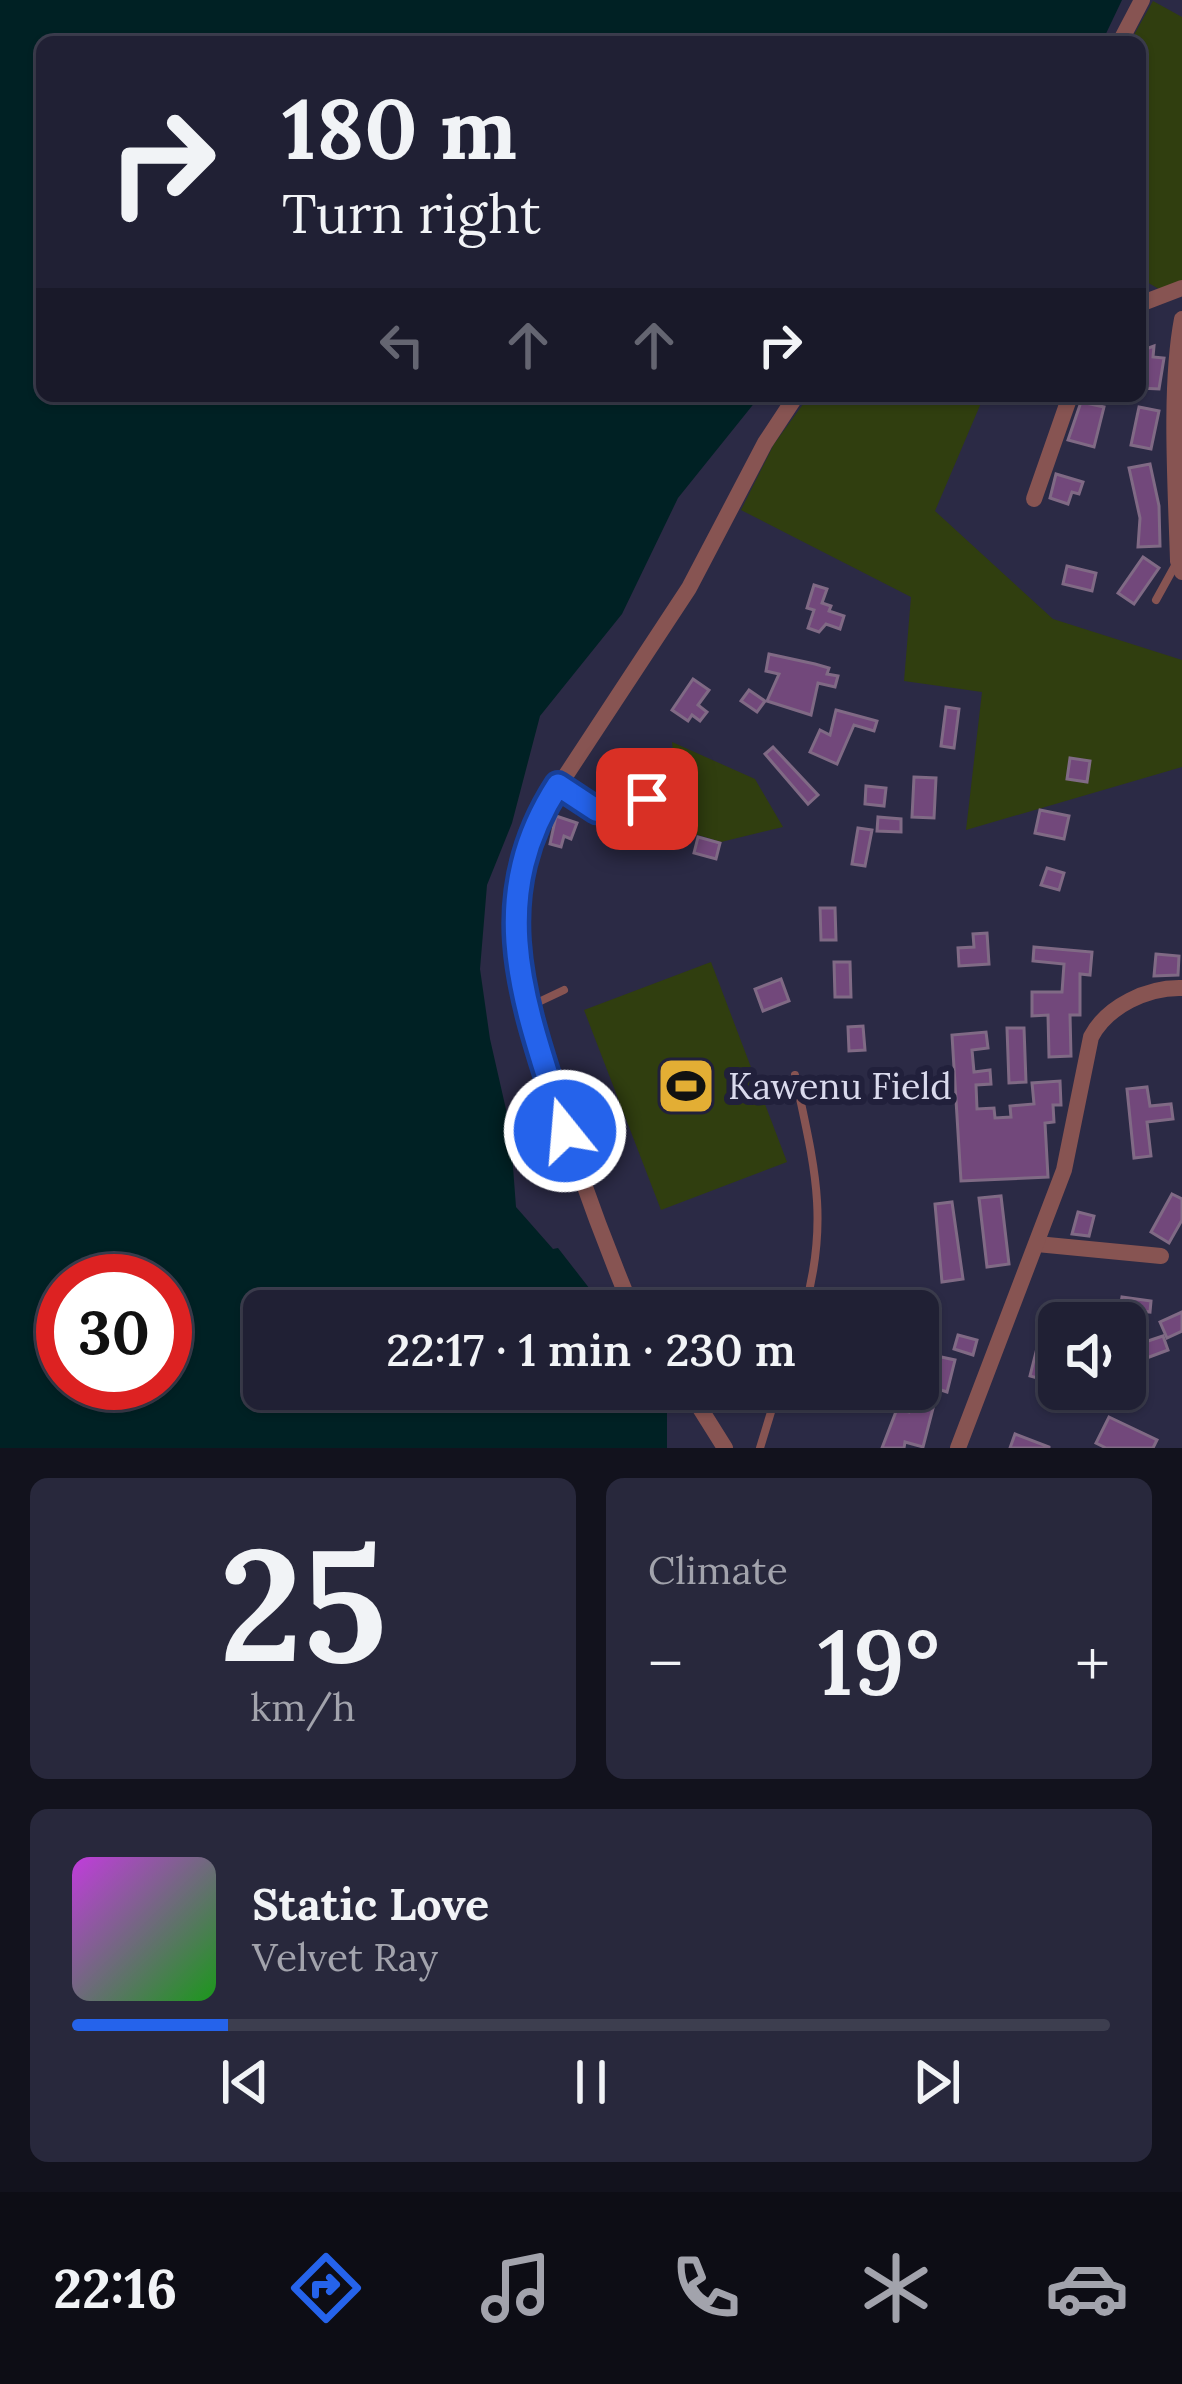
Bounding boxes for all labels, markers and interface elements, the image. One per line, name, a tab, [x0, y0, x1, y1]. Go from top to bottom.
text: 180 m	[282, 74, 517, 182]
icon: right	[84, 84, 240, 240]
text: Turn right	[282, 179, 541, 248]
icon: left	[369, 312, 435, 378]
icon: ahead	[495, 312, 561, 378]
icon: ahead	[621, 312, 687, 378]
icon: right	[747, 312, 813, 378]
pin	[596, 748, 698, 850]
icon: arrive	[614, 766, 680, 832]
sports icon: Kawenu Field	[655, 1055, 717, 1117]
place label: Kawenu Field	[728, 1063, 952, 1109]
position arrow	[502, 1068, 628, 1194]
speed limit sign: 30	[36, 1254, 192, 1410]
map controls	[1038, 1302, 1146, 1410]
button: sound	[1038, 1302, 1146, 1410]
text: 22:17 · 1 min · 230 m	[386, 1321, 796, 1378]
text: 25	[219, 1504, 387, 1704]
text: Climate	[648, 1545, 788, 1595]
text: 19°	[818, 1604, 940, 1720]
text: −	[648, 1621, 683, 1705]
text: +	[1075, 1621, 1110, 1705]
text: km/h	[250, 1682, 356, 1732]
text: Static Love	[252, 1875, 489, 1932]
text: Velvet Ray	[252, 1932, 438, 1982]
icon: previous	[212, 2049, 278, 2115]
icon: pause	[558, 2049, 624, 2115]
icon: next	[904, 2049, 970, 2115]
icon: directions	[284, 2246, 368, 2330]
icon: music	[474, 2246, 558, 2330]
icon: phone	[664, 2246, 748, 2330]
icon: climate	[854, 2246, 938, 2330]
icon: car	[1045, 2246, 1129, 2330]
text: 22:16	[53, 2254, 177, 2323]

